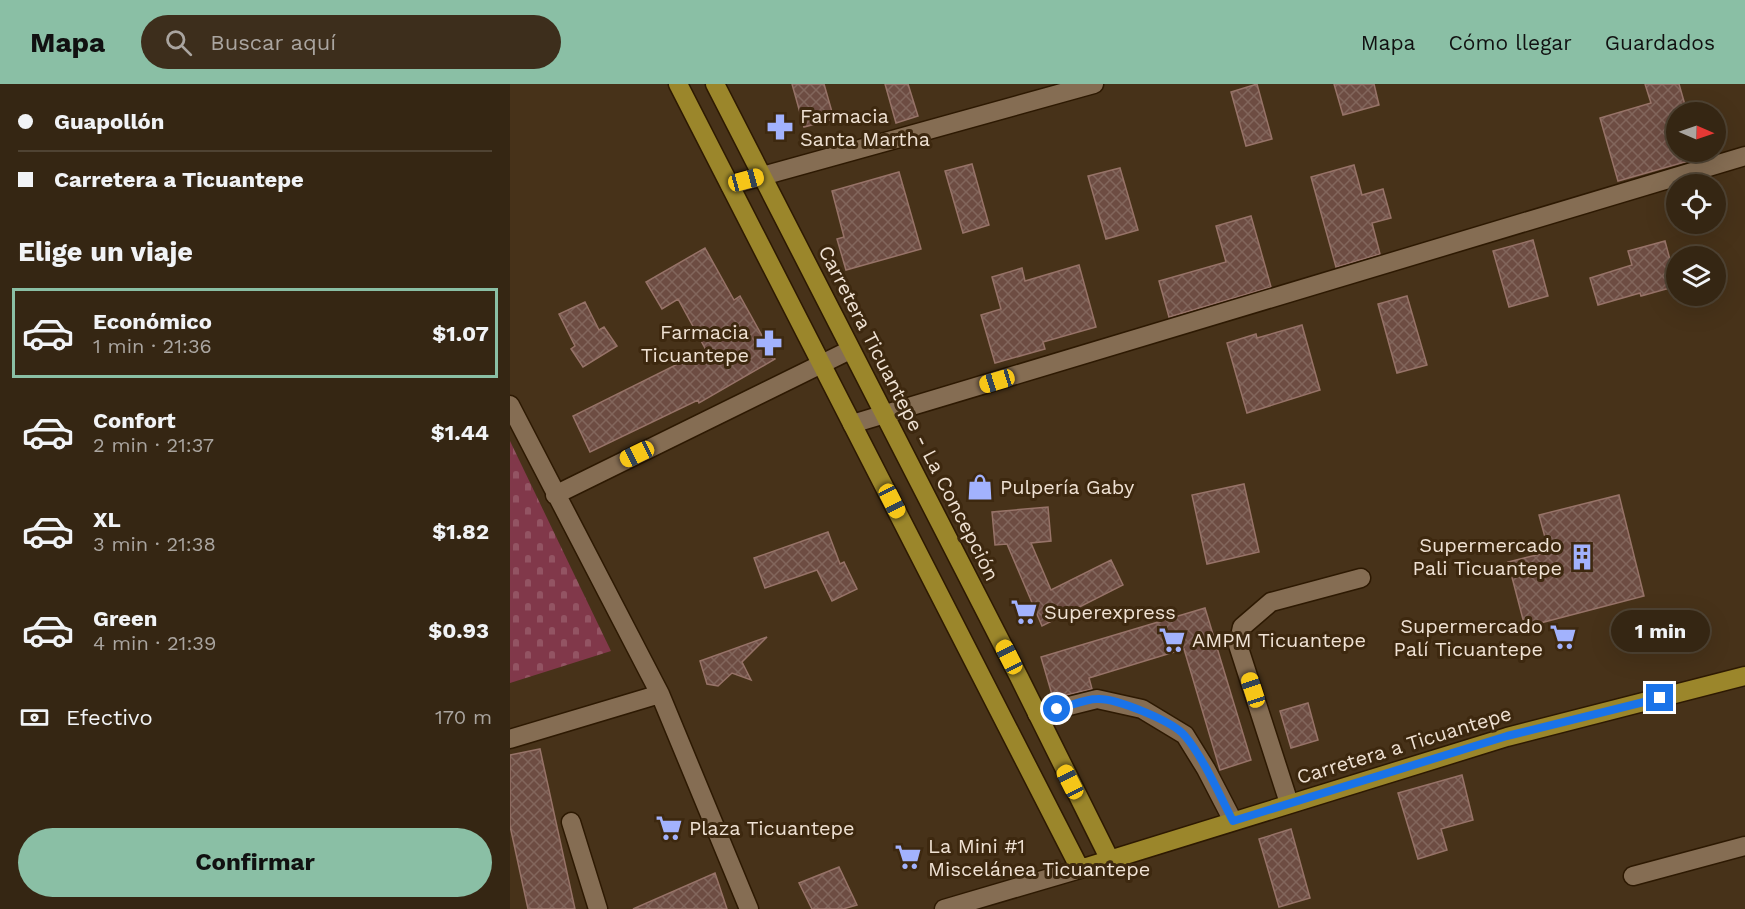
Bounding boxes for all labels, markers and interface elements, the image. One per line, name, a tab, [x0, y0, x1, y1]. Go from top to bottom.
search box	[141, 15, 561, 69]
text: Mapa	[30, 26, 105, 59]
icon: search	[162, 26, 195, 59]
text: Buscar aquí	[210, 30, 336, 55]
text: Mapa	[1361, 30, 1415, 55]
text: Cómo llegar	[1448, 30, 1572, 55]
text: Guardados	[1605, 30, 1715, 55]
north arrow	[1666, 102, 1726, 162]
map controls	[1666, 102, 1726, 306]
place label: Farmacia Santa Martha	[800, 104, 930, 151]
text: Guapollón	[54, 109, 164, 134]
pharmacy icon: Farmacia Santa Martha	[765, 112, 795, 142]
text: Carretera a Ticuantepe	[54, 167, 304, 192]
car	[726, 167, 766, 193]
button: locate	[1666, 174, 1726, 234]
text: Elige un viaje	[18, 236, 193, 268]
street label: Carretera Ticuantepe - La Concepción	[814, 241, 1004, 585]
button: layers	[1666, 246, 1726, 306]
icon: car	[21, 306, 75, 360]
text: Económico	[93, 309, 212, 334]
place label: Farmacia Ticuantepe	[641, 320, 749, 367]
text: $1.07	[432, 321, 489, 346]
pharmacy icon: Farmacia Ticuantepe	[754, 328, 784, 358]
text: 1 min · 21:36	[93, 334, 212, 358]
car	[977, 367, 1017, 395]
icon: car	[21, 405, 75, 459]
text: Confort	[93, 408, 176, 433]
text: $1.44	[431, 420, 489, 445]
text: 2 min · 21:37	[93, 433, 214, 457]
car	[617, 438, 657, 470]
shop icon: Pulpería Gaby	[965, 472, 995, 502]
place label: Pulpería Gaby	[1000, 475, 1135, 499]
car	[876, 481, 908, 521]
icon: car	[21, 504, 75, 558]
text: XL	[93, 507, 121, 532]
text: $1.82	[432, 519, 489, 544]
text: 3 min · 21:38	[93, 532, 216, 556]
place label: Supermercado Pali Ticuantepe	[1413, 533, 1562, 580]
building icon: Supermercado Pali Ticuantepe	[1567, 542, 1597, 572]
supermarket icon: Superexpress	[1009, 597, 1039, 627]
place label: Superexpress	[1044, 600, 1176, 624]
icon: car	[21, 603, 75, 657]
text: Green	[93, 606, 157, 631]
callout: 1 min	[1610, 611, 1710, 653]
place label: Supermercado Palí Ticuantepe	[1394, 614, 1543, 661]
text: $0.93	[428, 618, 489, 643]
text: 1 min	[1635, 619, 1686, 643]
supermarket icon: Supermercado Palí Ticuantepe	[1548, 622, 1578, 652]
supermarket icon: AMPM Ticuantepe	[1157, 625, 1187, 655]
place label: AMPM Ticuantepe	[1192, 628, 1366, 652]
text: 4 min · 21:39	[93, 631, 216, 655]
car	[993, 637, 1025, 677]
car	[1239, 670, 1267, 710]
route end	[1646, 684, 1673, 711]
route start	[1043, 695, 1070, 722]
icon: cash	[18, 701, 51, 734]
street label: Carretera a Ticuantepe	[1294, 701, 1514, 789]
text: Efectivo	[66, 705, 153, 730]
text: 170 m	[435, 705, 492, 729]
car	[1054, 762, 1086, 802]
supermarket icon: Plaza Ticuantepe	[654, 813, 684, 843]
place label: Plaza Ticuantepe	[689, 816, 855, 840]
button: Confirmar	[18, 828, 492, 897]
place label: La Mini #1 Miscelánea Ticuantepe	[928, 834, 1150, 881]
supermarket icon: La Mini #1 Miscelánea Ticuantepe	[893, 842, 923, 872]

